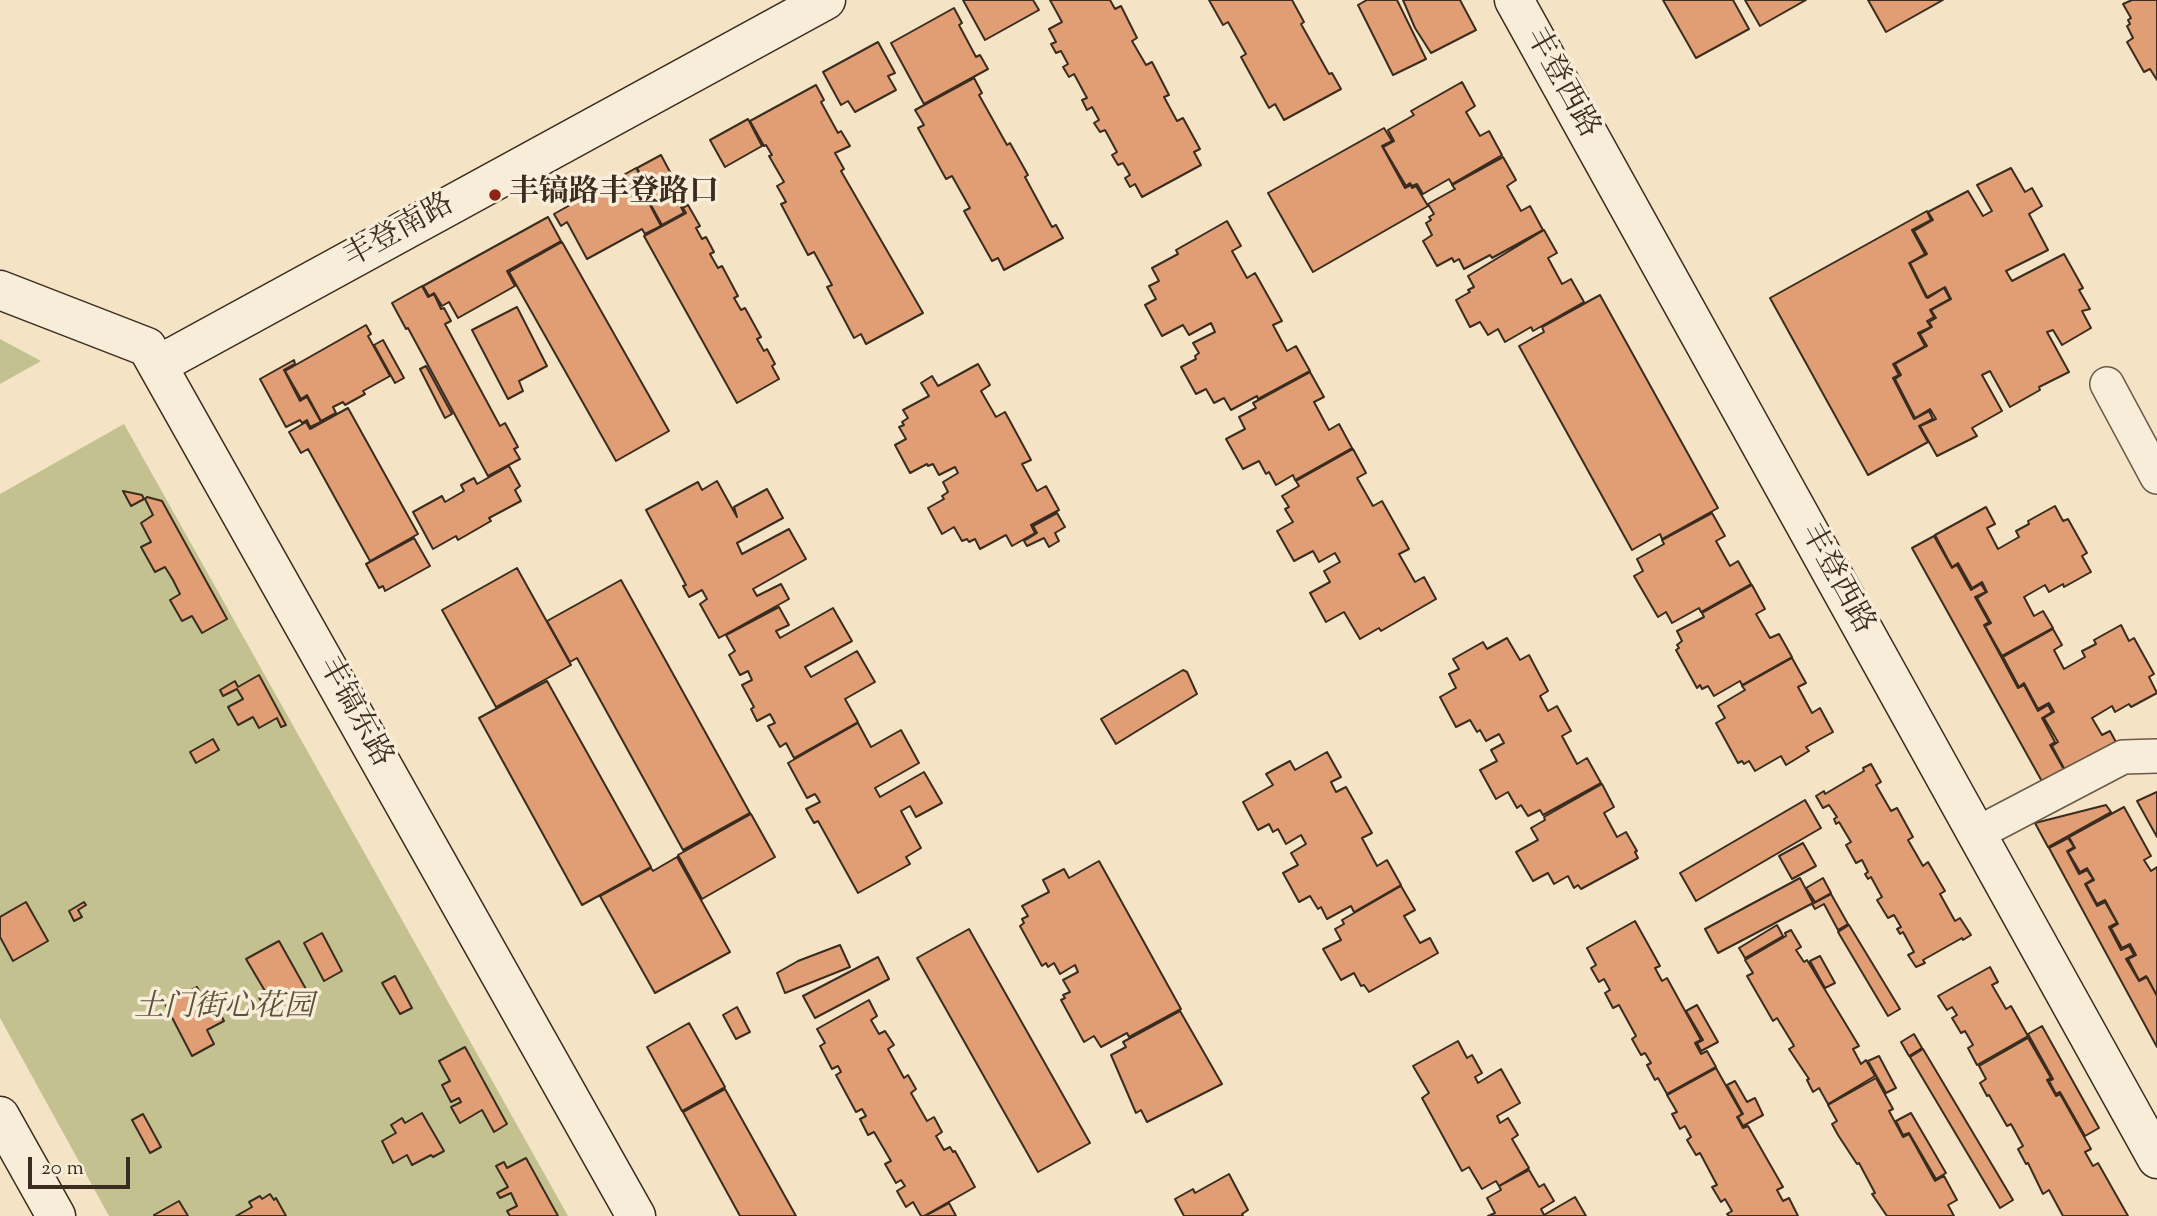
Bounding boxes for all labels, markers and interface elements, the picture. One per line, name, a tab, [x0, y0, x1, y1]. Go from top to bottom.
street label: 丰登西路	[1515, 23, 1605, 145]
place label: 丰镐路丰登路口	[509, 177, 719, 213]
marker: 丰镐路丰登路口	[487, 187, 503, 203]
street label: 丰登南路	[339, 188, 461, 278]
street label: 丰登西路	[1790, 519, 1880, 641]
street label: 丰镐东路	[308, 652, 398, 774]
park label: 土门街心花园	[134, 992, 314, 1028]
scale bar	[32, 1142, 133, 1186]
text: 20 m	[41, 1154, 84, 1184]

